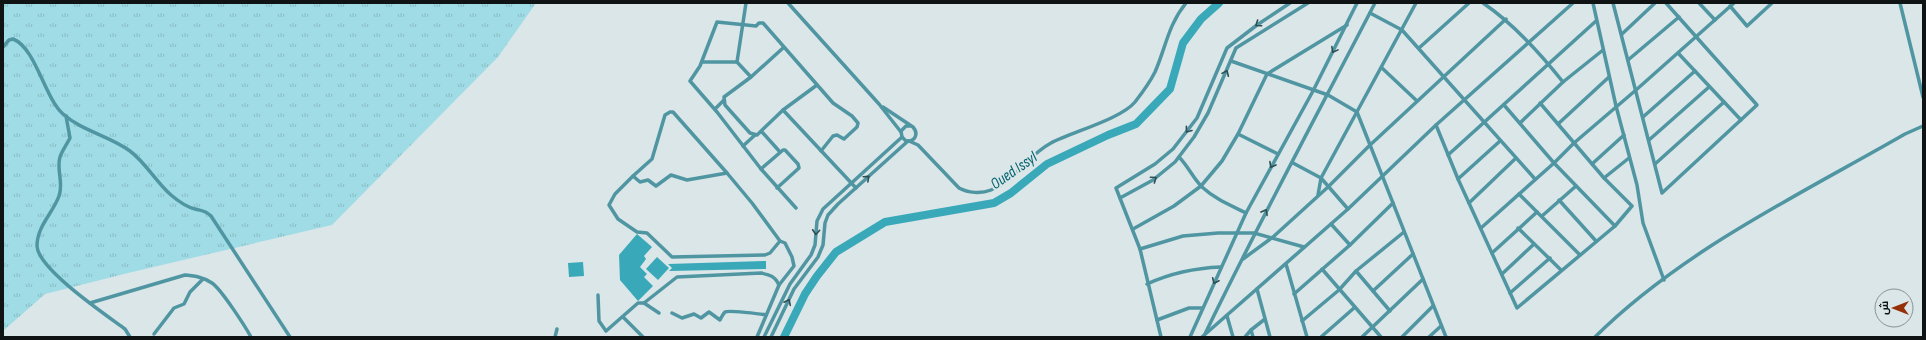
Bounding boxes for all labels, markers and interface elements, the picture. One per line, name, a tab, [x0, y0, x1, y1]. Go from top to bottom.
one-way arrow	[1255, 19, 1262, 26]
one-way arrow	[1331, 46, 1339, 54]
one-way arrow	[1221, 70, 1229, 77]
one-way arrow	[1186, 125, 1193, 132]
water label: Oued Issyl	[987, 148, 1042, 194]
one-way arrow	[1270, 161, 1277, 168]
one-way arrow	[862, 175, 870, 183]
one-way arrow	[1150, 176, 1157, 184]
one-way arrow	[1261, 209, 1268, 216]
one-way arrow	[812, 229, 821, 235]
one-way arrow	[1212, 277, 1220, 285]
north arrow	[1874, 288, 1914, 328]
one-way arrow	[783, 299, 790, 306]
text: ش	[1878, 301, 1891, 315]

